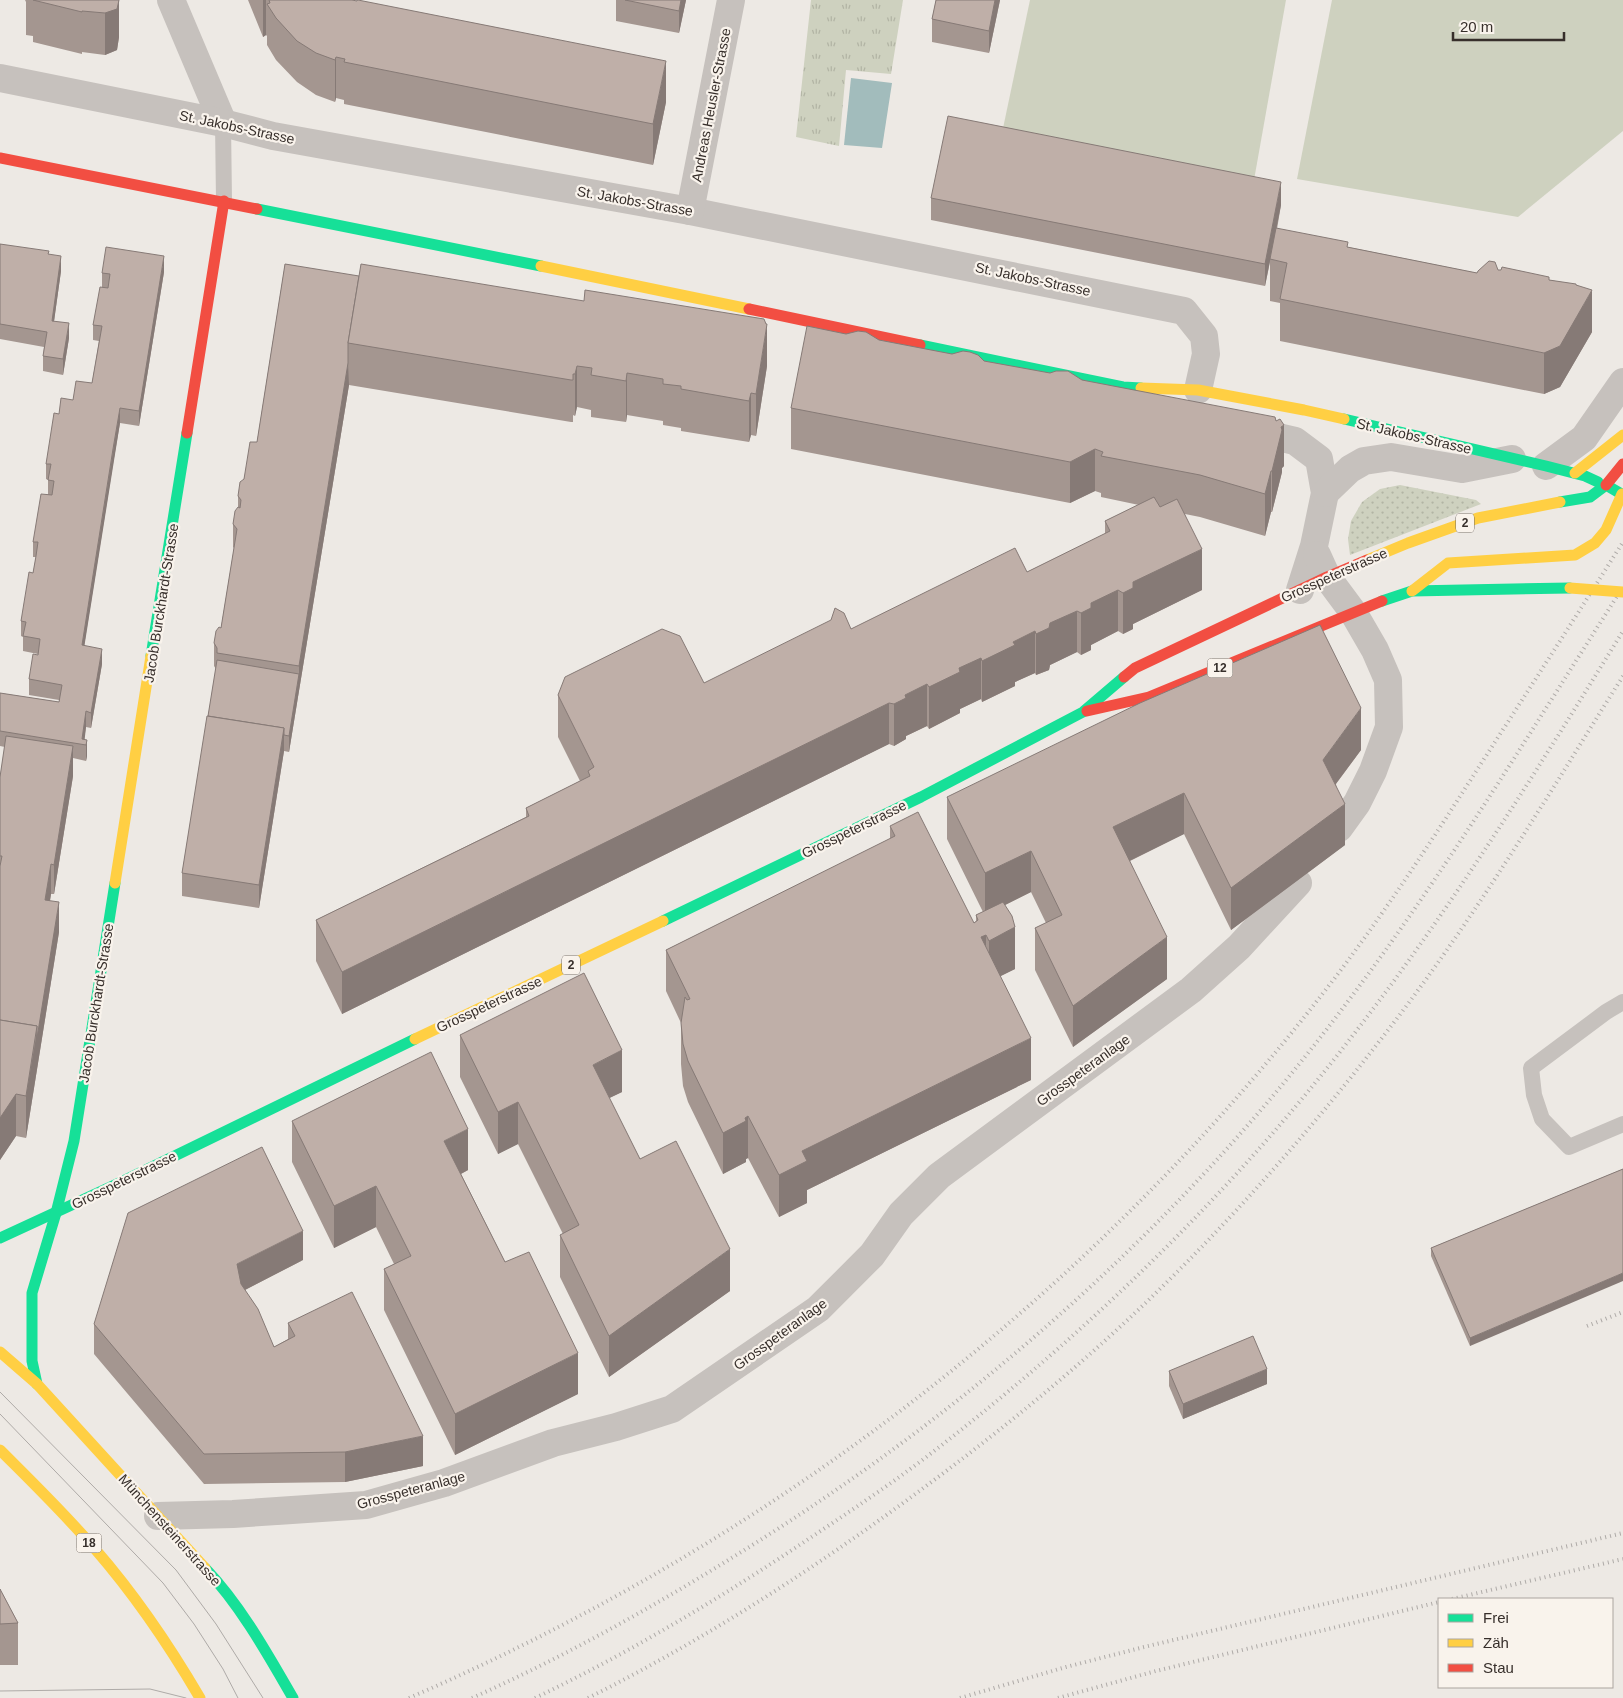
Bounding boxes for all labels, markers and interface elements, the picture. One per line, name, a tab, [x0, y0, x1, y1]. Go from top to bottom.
scale bar	[1453, 10, 1564, 42]
text: 20 m	[1460, 18, 1493, 35]
street label: Andreas Heusler-Strasse	[688, 27, 734, 183]
street label: St. Jakobs-Strasse	[178, 107, 296, 147]
street label: St. Jakobs-Strasse	[576, 183, 694, 219]
street label: St. Jakobs-Strasse	[974, 259, 1092, 299]
street label: St. Jakobs-Strasse	[1355, 415, 1473, 457]
road number: 2	[1456, 514, 1474, 532]
street label: Jacob Burckhardt-Strasse	[140, 522, 182, 684]
street label: Grosspeterstrasse	[1279, 544, 1390, 606]
road number: 12	[1208, 658, 1232, 678]
street label: Grosspeterstrasse	[799, 797, 909, 861]
street label: Jacob Burckhardt-Strasse	[75, 922, 117, 1084]
road number: 2	[562, 956, 580, 974]
street label: Grosspeterstrasse	[434, 972, 544, 1035]
street label: Grosspeteranlage	[1033, 1031, 1133, 1109]
street label: Grosspeterstrasse	[69, 1148, 179, 1212]
street label: Grosspeteranlage	[730, 1295, 830, 1373]
street label: Grosspeteranlage	[355, 1468, 467, 1512]
street label: Münchensteinerstrasse	[116, 1471, 225, 1589]
road number: 18	[76, 1534, 102, 1552]
legend	[1438, 1598, 1613, 1688]
text: Frei	[1483, 1609, 1509, 1626]
text: Zäh	[1483, 1634, 1509, 1651]
text: Stau	[1483, 1659, 1514, 1676]

